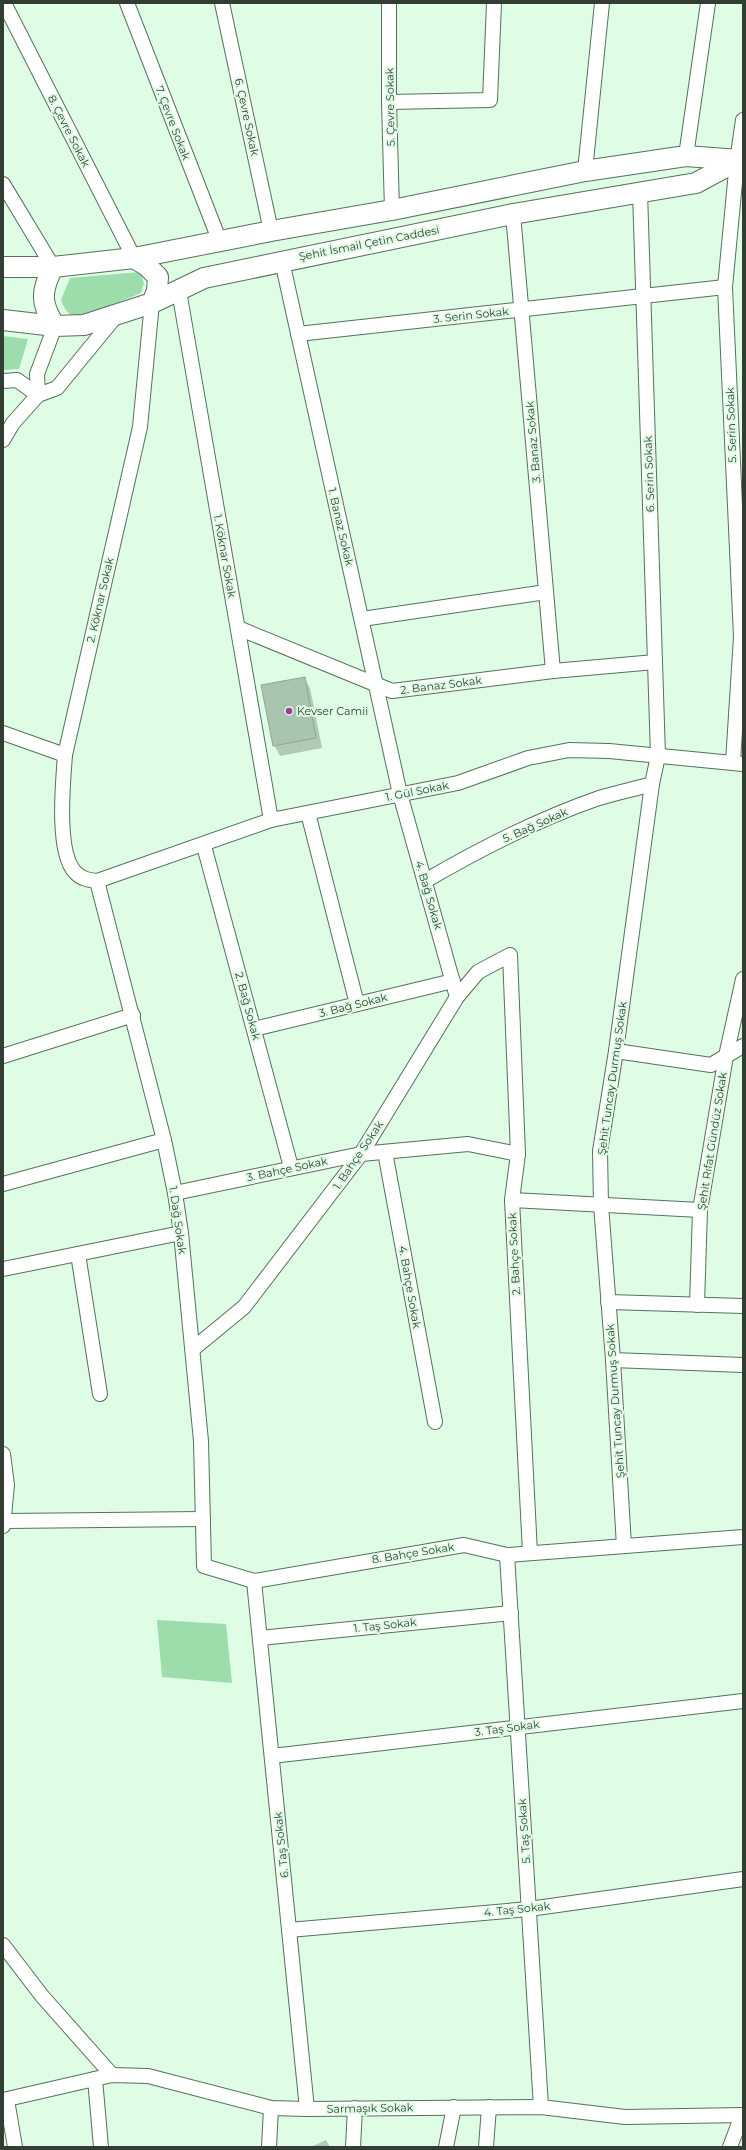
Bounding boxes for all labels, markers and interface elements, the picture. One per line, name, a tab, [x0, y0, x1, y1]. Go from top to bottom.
street label: 5. Çevre Sokak	[382, 67, 398, 146]
street label: 6. Çevre Sokak	[232, 77, 262, 158]
street label: 7. Çevre Sokak	[152, 84, 194, 162]
street label: 8. Çevre Sokak	[45, 92, 93, 170]
street label: Şehit İsmail Çetin Caddesi	[298, 223, 440, 263]
street label: 3. Serin Sokak	[433, 304, 510, 326]
street label: 5. Serin Sokak	[723, 387, 739, 463]
street label: 3. Banaz Sokak	[522, 400, 544, 483]
street label: 6. Serin Sokak	[641, 435, 657, 512]
street label: 1. Banaz Sokak	[325, 487, 357, 568]
street label: 1. Köknar Sokak	[211, 513, 239, 599]
street label: 2. Köknar Sokak	[83, 556, 117, 644]
street label: 2. Banaz Sokak	[399, 673, 483, 697]
place label: Kevser Camii	[297, 704, 368, 718]
marker: Kevser Camii	[284, 706, 294, 716]
street label: 1. Gül Sokak	[384, 778, 450, 804]
street label: 5. Bağ Sokak	[500, 804, 570, 846]
street label: 4. Bağ Sokak	[412, 859, 446, 932]
street label: 2. Bağ Sokak	[232, 970, 264, 1042]
street label: 3. Bağ Sokak	[317, 990, 389, 1020]
street label: Şehit Tuncay Durmuş Sokak	[594, 1000, 630, 1156]
street label: Şehit Rıfat Gündüz Sokak	[694, 1071, 730, 1211]
street label: 1. Bahçe Sokak	[330, 1117, 386, 1192]
street label: 3. Bahçe Sokak	[245, 1153, 329, 1184]
street label: 1. Dağ Sokak	[166, 1185, 190, 1255]
street label: 2. Bahçe Sokak	[505, 1212, 523, 1296]
street label: 4. Bahçe Sokak	[396, 1245, 424, 1330]
street label: Şehit Tuncay Durmuş Sokak	[603, 1323, 627, 1479]
street label: 8. Bahçe Sokak	[371, 1539, 456, 1566]
street label: 1. Taş Sokak	[353, 1615, 418, 1635]
street label: 3. Taş Sokak	[474, 1717, 541, 1739]
street label: 5. Taş Sokak	[515, 1797, 533, 1864]
street label: 6. Taş Sokak	[271, 1811, 291, 1879]
street label: 4. Taş Sokak	[483, 1899, 551, 1919]
street label: Sarmaşık Sokak	[327, 2100, 414, 2116]

